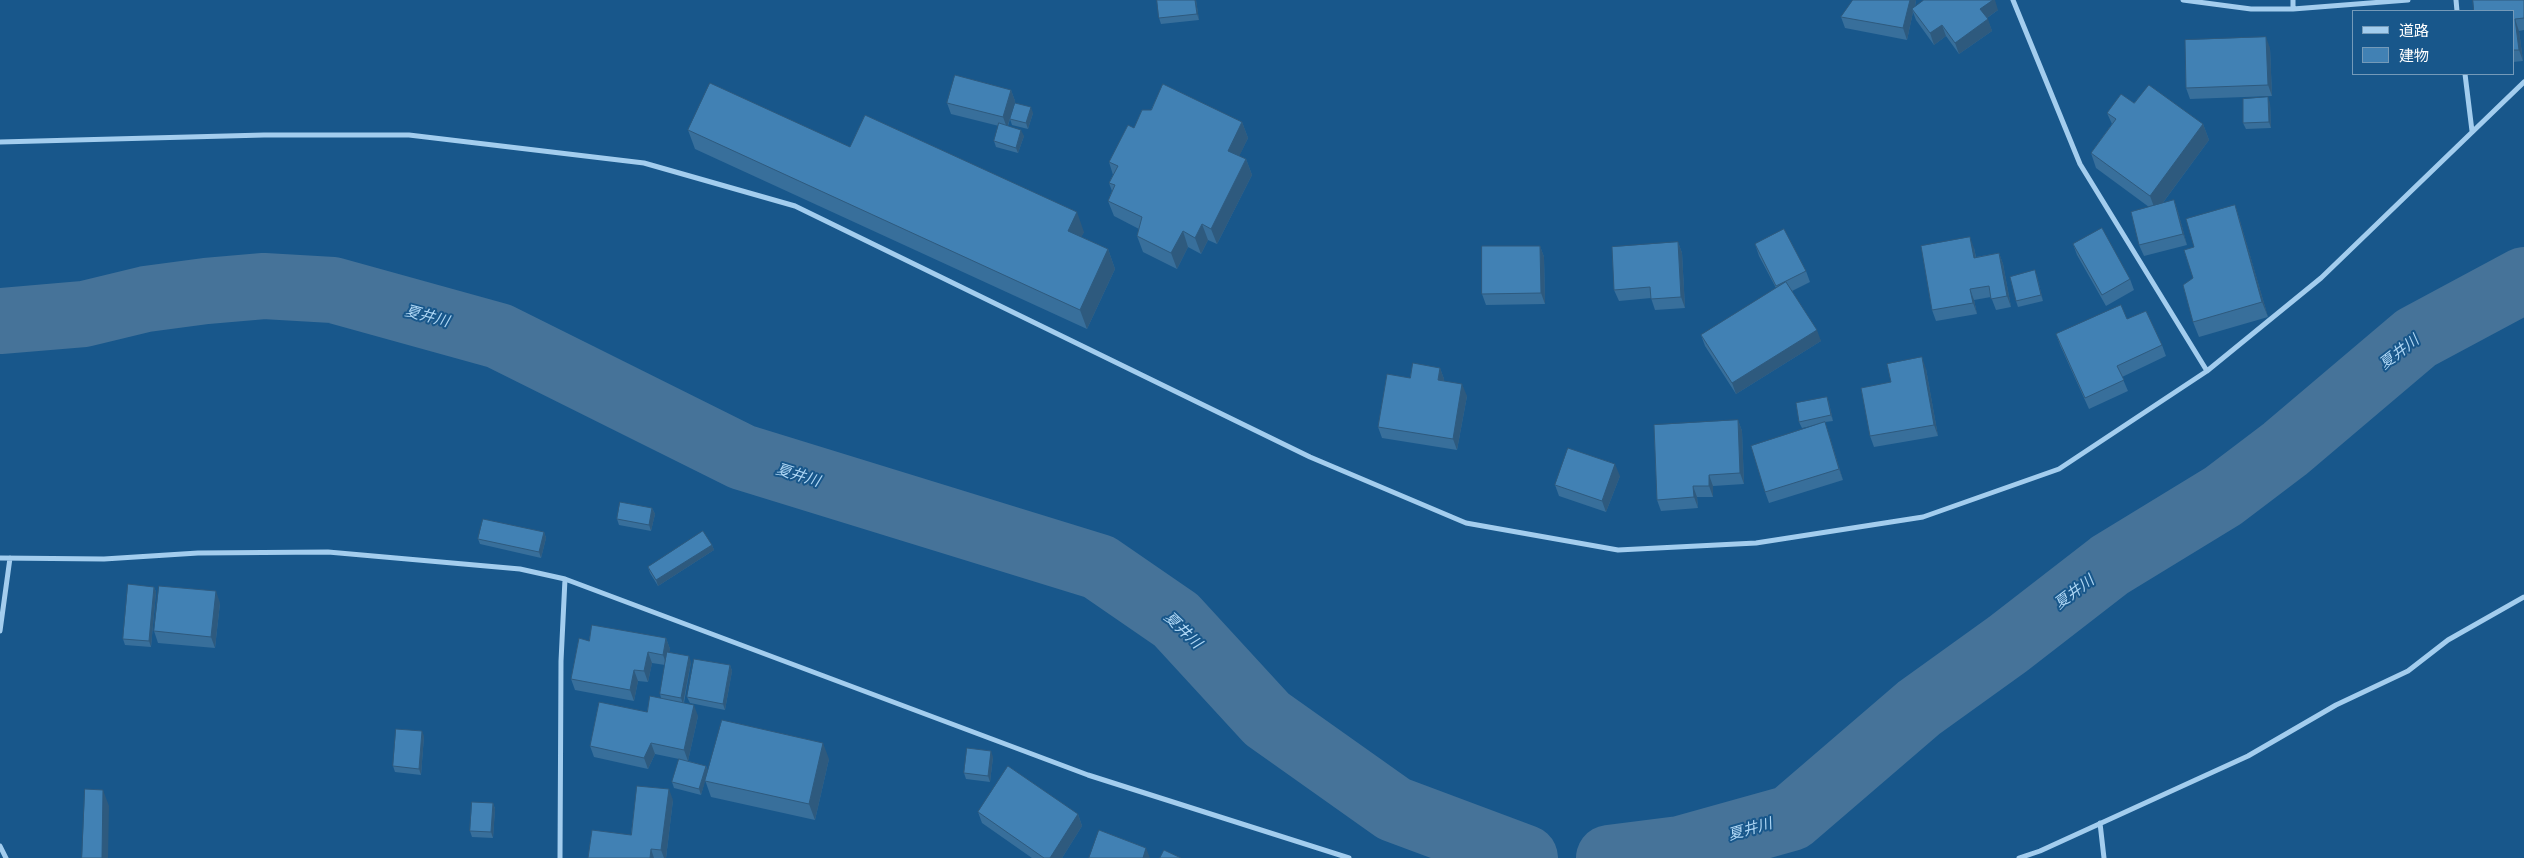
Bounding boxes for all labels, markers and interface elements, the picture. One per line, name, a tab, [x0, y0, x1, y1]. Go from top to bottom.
legend	[2352, 10, 2514, 75]
text: 道路	[2399, 21, 2429, 39]
text: 建物	[2399, 46, 2429, 64]
water label: 夏井川	[403, 301, 451, 331]
water label: 夏井川	[2376, 331, 2422, 373]
water label: 夏井川	[774, 460, 822, 490]
water label: 夏井川	[2051, 571, 2097, 613]
water label: 夏井川	[1161, 608, 1205, 652]
water label: 夏井川	[1726, 814, 1774, 844]

